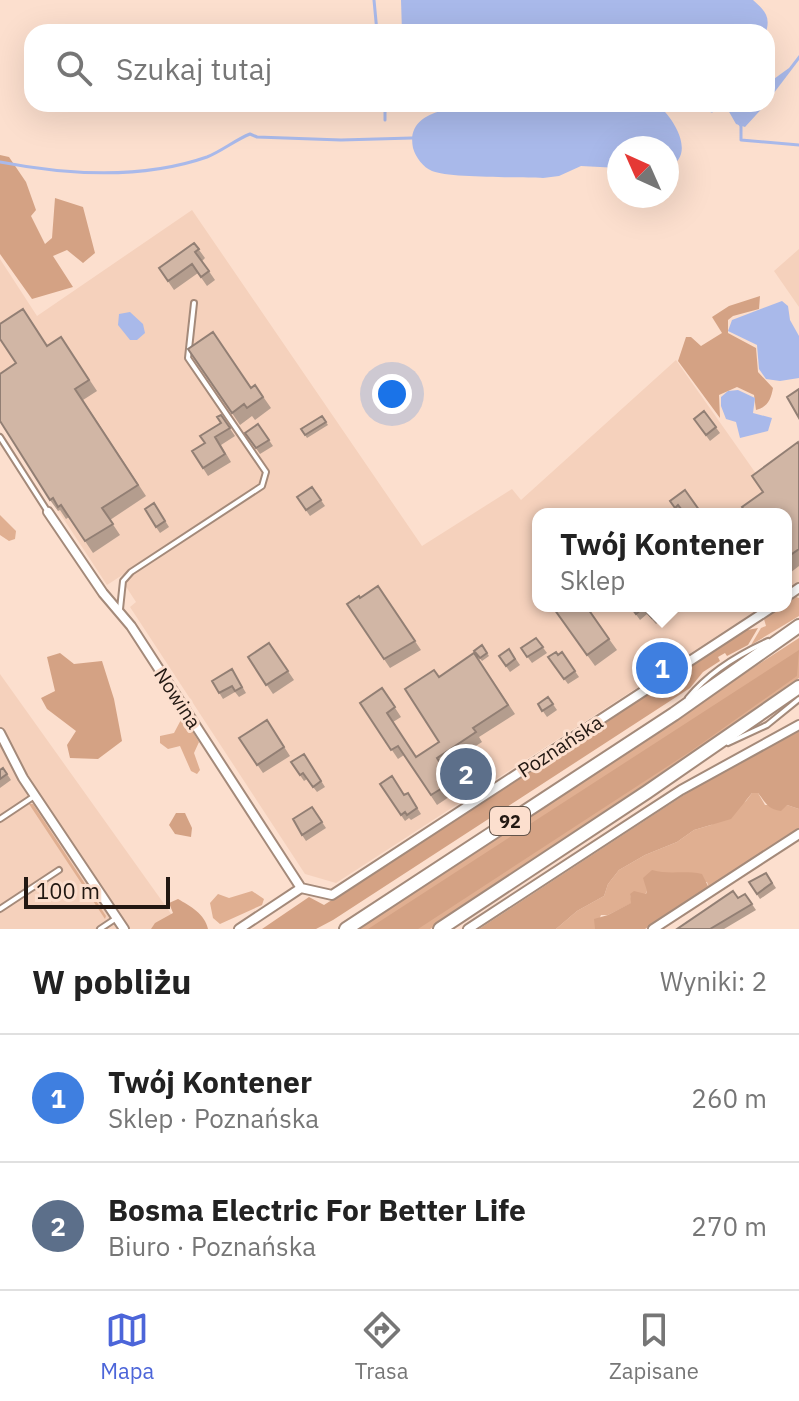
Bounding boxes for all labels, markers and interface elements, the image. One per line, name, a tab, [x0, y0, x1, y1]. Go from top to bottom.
search box	[24, 24, 775, 112]
icon: search	[52, 46, 96, 90]
text: Szukaj tutaj	[116, 49, 272, 88]
north arrow	[607, 136, 679, 208]
your location	[372, 374, 412, 414]
popup	[532, 508, 792, 612]
text: Twój Kontener	[560, 524, 764, 563]
text: Sklep	[560, 563, 625, 597]
pin: 1	[636, 638, 688, 698]
street label: Nowina	[148, 662, 208, 734]
street label: Poznańska	[512, 708, 608, 784]
pin: 2	[440, 744, 492, 804]
road number: 92	[490, 807, 530, 835]
scale bar	[24, 873, 170, 909]
text: 100 m	[36, 876, 100, 905]
text: W pobliżu	[32, 959, 192, 1003]
text: Wyniki: 2	[660, 964, 767, 998]
text: Twój Kontener	[108, 1062, 312, 1101]
text: 1	[50, 1081, 66, 1115]
text: 260 m	[691, 1081, 767, 1115]
text: Sklep · Poznańska	[108, 1101, 319, 1135]
text: Bosma Electric For Better Life	[108, 1190, 526, 1229]
text: 2	[50, 1209, 66, 1243]
text: 270 m	[691, 1209, 767, 1243]
text: Biuro · Poznańska	[108, 1229, 316, 1263]
tab: Mapa	[100, 1308, 154, 1385]
tab: Trasa	[355, 1308, 409, 1385]
tab: Zapisane	[609, 1308, 699, 1385]

